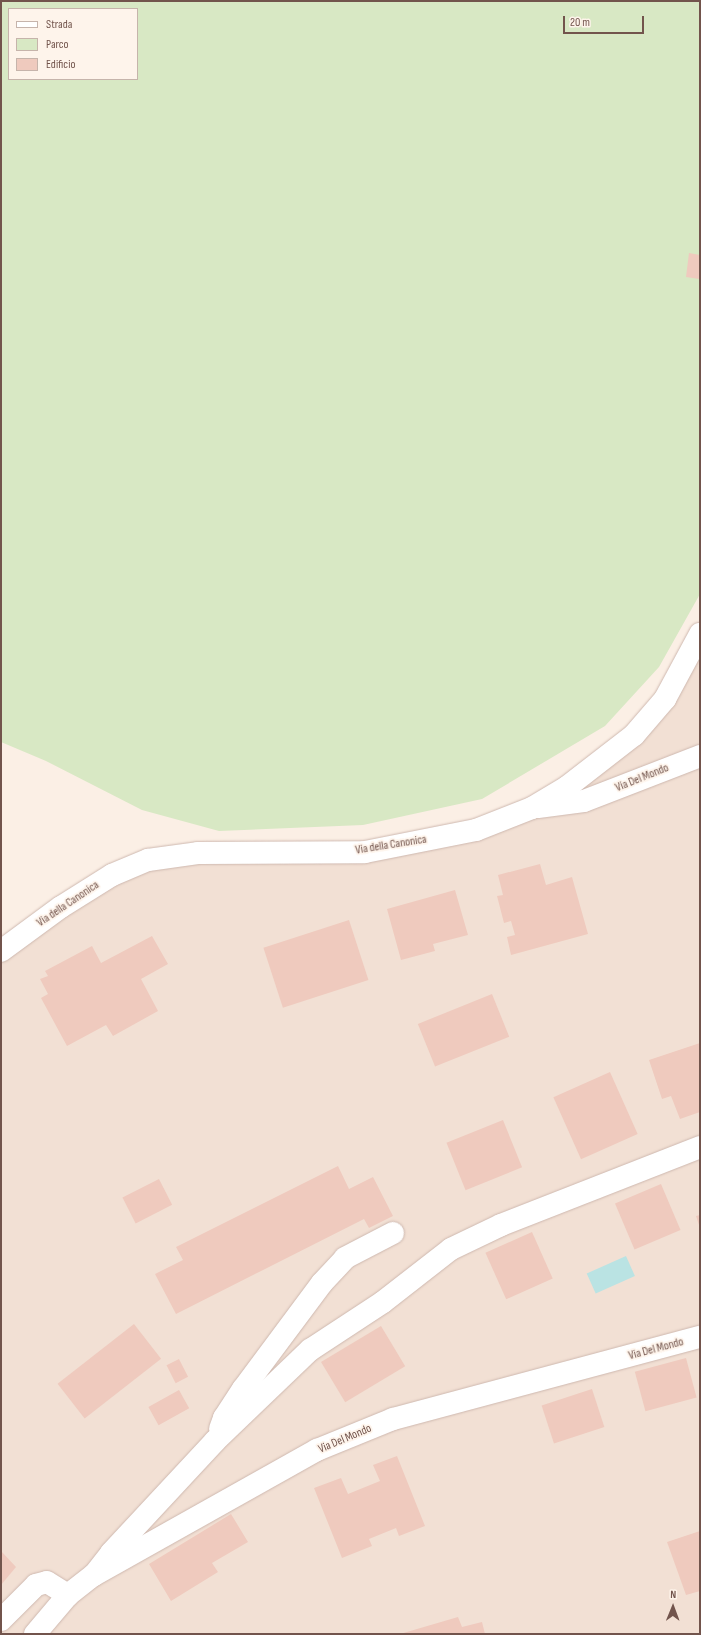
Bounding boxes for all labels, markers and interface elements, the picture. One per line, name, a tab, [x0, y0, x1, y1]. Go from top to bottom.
legend	[8, 8, 138, 80]
scale bar	[565, 8, 646, 34]
text: 20 m	[570, 15, 590, 30]
text: Strada	[46, 17, 72, 32]
text: Parco	[46, 37, 69, 52]
text: Edificio	[46, 57, 75, 72]
street label: Via Del Mondo	[613, 761, 671, 795]
street label: Via della Canonica	[354, 832, 428, 858]
street label: Via della Canonica	[34, 878, 102, 930]
street label: Via Del Mondo	[627, 1335, 685, 1363]
street label: Via Del Mondo	[316, 1421, 374, 1457]
north arrow	[653, 1587, 693, 1627]
text: N	[670, 1588, 676, 1601]

